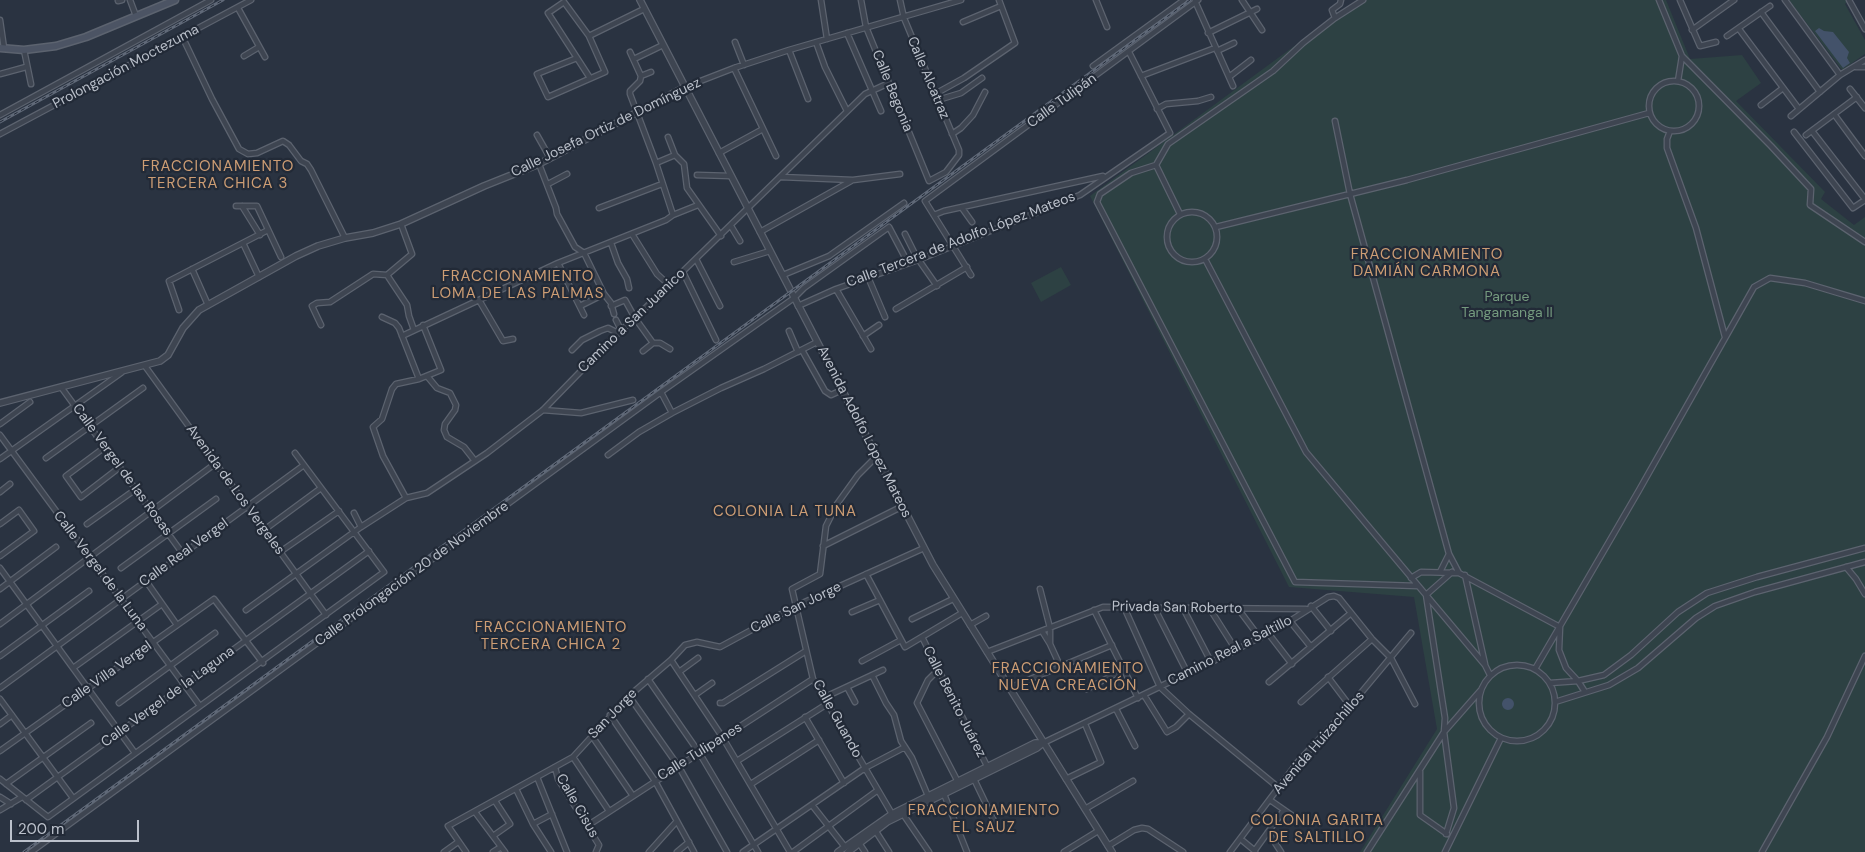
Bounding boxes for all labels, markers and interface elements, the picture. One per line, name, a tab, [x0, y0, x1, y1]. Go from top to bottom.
street label: Prolongación Moctezuma	[50, 21, 202, 113]
street label: Calle Alcatraz	[903, 34, 953, 122]
street label: Calle Begonia	[868, 48, 916, 134]
street label: Calle Tulipán	[1024, 70, 1100, 132]
street label: Calle Josefa Ortiz de Domínguez	[508, 75, 704, 181]
district label: FRACCIONAMIENTO TERCERA CHICA 3	[140, 158, 296, 193]
street label: Calle Tercera de Adolfo López Mateos	[844, 189, 1078, 291]
district label: FRACCIONAMIENTO DAMIÁN CARMONA	[1349, 246, 1505, 281]
street label: Camino a San Juanico	[575, 265, 689, 377]
district label: FRACCIONAMIENTO LOMA DE LAS PALMAS	[429, 268, 607, 303]
park label: Parque Tangamanga II	[1461, 289, 1553, 322]
street label: Avenida Adolfo López Mateos	[813, 343, 915, 521]
street label: Calle Vergel de las Rosas	[68, 401, 176, 539]
street label: Avenida de Los Vergeles	[182, 422, 288, 558]
street label: Calle Prolongación 20 de Noviembre	[312, 498, 512, 650]
district label: COLONIA LA TUNA	[711, 503, 859, 521]
street label: Calle Vergel de la Luna	[50, 508, 150, 634]
street label: Calle Real Vergel	[136, 515, 232, 591]
street label: Calle San Jorge	[748, 579, 844, 637]
street label: Privada San Roberto	[1112, 598, 1242, 618]
street label: Camino Real a Saltillo	[1165, 612, 1295, 690]
district label: FRACCIONAMIENTO TERCERA CHICA 2	[473, 619, 629, 654]
street label: Calle Villa Vergel	[59, 638, 155, 712]
street label: Calle Vergel de la Laguna	[98, 643, 238, 751]
street label: Calle Benito Juárez	[919, 644, 989, 760]
district label: FRACCIONAMIENTO NUEVA CREACIÓN	[990, 660, 1146, 695]
street label: Calle Guando	[809, 677, 865, 761]
street label: San Jorge	[585, 685, 641, 743]
street label: Avenida Huizachillos	[1270, 688, 1368, 798]
street label: Calle Tulipanes	[655, 719, 745, 785]
street label: Calle Cisus	[552, 771, 602, 841]
district label: FRACCIONAMIENTO EL SAUZ	[906, 802, 1062, 837]
scale bar	[12, 810, 141, 842]
district label: COLONIA GARITA DE SALTILLO	[1248, 812, 1386, 847]
text: 200 m	[18, 819, 64, 839]

